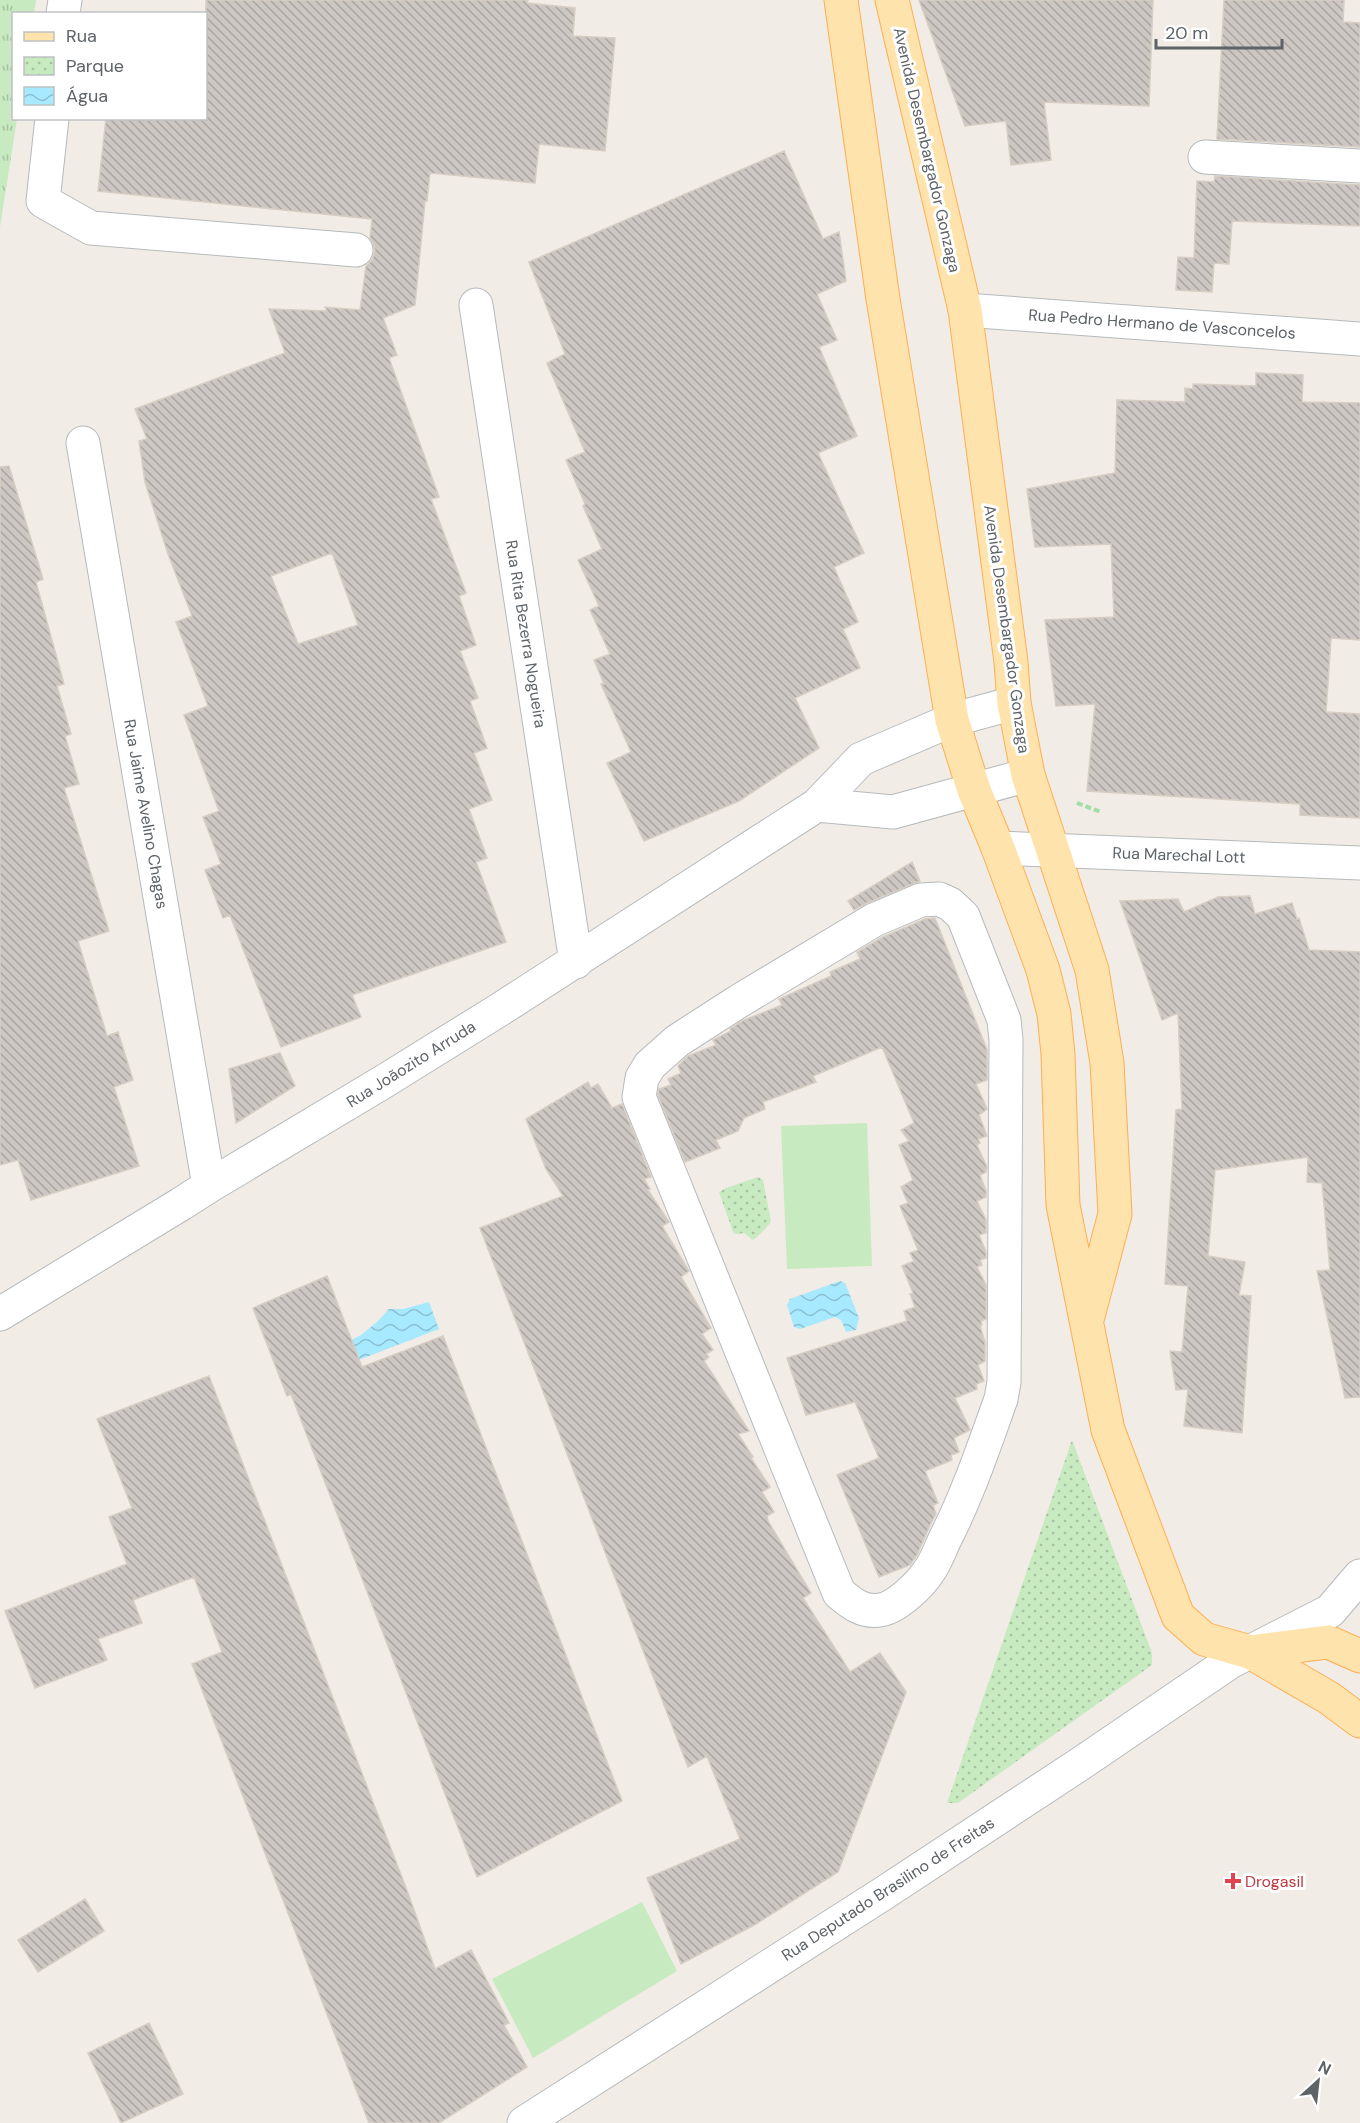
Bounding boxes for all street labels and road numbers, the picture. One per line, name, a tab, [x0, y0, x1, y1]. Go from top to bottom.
street label: Avenida Desembargador Gonzaga	[889, 26, 965, 274]
street label: Rua Pedro Hermano de Vasconcelos	[1028, 304, 1296, 344]
street label: Avenida Desembargador Gonzaga	[979, 503, 1035, 755]
street label: Rua Rita Bezerra Nogueira	[501, 539, 551, 729]
street label: Rua Jaime Avelino Chagas	[119, 718, 173, 910]
street label: Rua Marechal Lott	[1112, 842, 1246, 868]
street label: Rua Joãozito Arruda	[342, 1016, 480, 1112]
street label: Rua Deputado Brasilino de Freitas	[778, 1812, 998, 1966]

